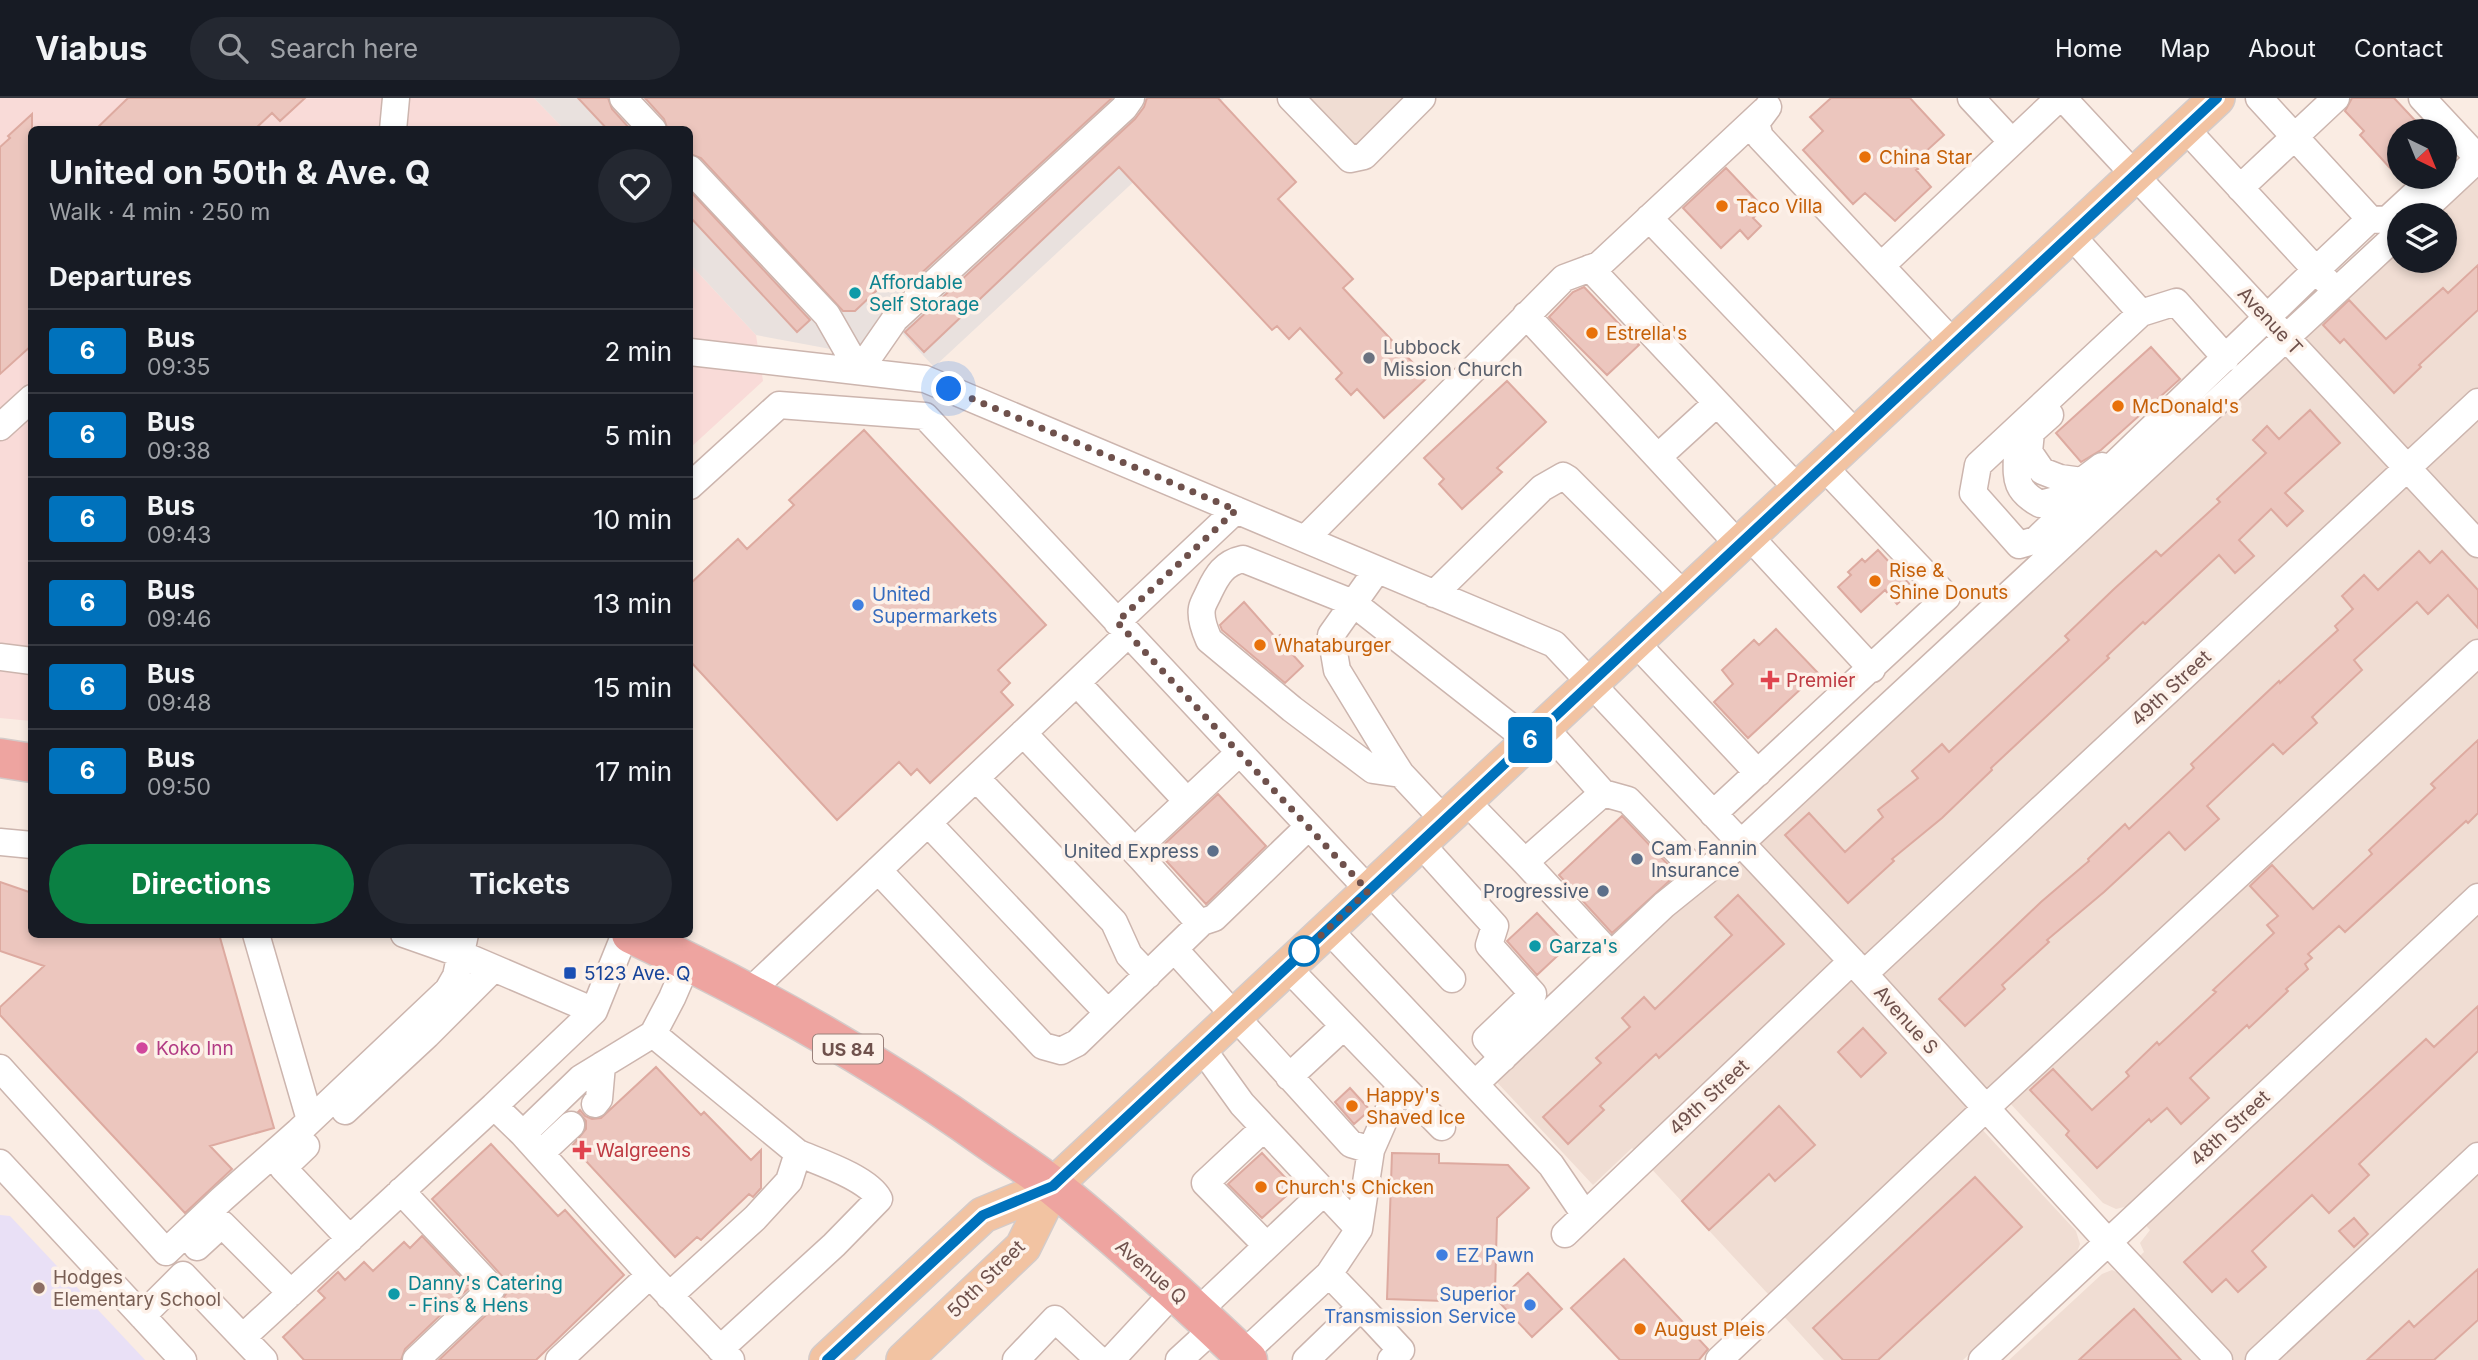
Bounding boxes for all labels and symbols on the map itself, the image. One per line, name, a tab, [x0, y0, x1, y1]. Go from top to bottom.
north arrow	[2387, 119, 2457, 189]
place label: China Star	[1879, 146, 1972, 169]
marker: China Star	[1857, 149, 1873, 165]
place label: Taco Villa	[1736, 195, 1823, 218]
marker: Taco Villa	[1714, 198, 1730, 214]
place label: Affordable Self Storage	[869, 271, 979, 316]
street label: Avenue T	[2233, 282, 2307, 360]
marker: Affordable Self Storage	[847, 285, 863, 301]
place label: Estrella's	[1606, 322, 1687, 345]
marker: Estrella's	[1584, 325, 1600, 341]
place label: Lubbock Mission Church	[1383, 336, 1523, 381]
marker: Lubbock Mission Church	[1361, 350, 1377, 366]
your location	[931, 371, 966, 406]
place label: McDonald's	[2132, 395, 2239, 418]
marker: McDonald's	[2110, 398, 2126, 414]
place label: Rise & Shine Donuts	[1889, 559, 2008, 604]
marker: Rise & Shine Donuts	[1867, 573, 1883, 589]
place label: United Supermarkets	[872, 583, 998, 628]
marker: United Supermarkets	[850, 597, 866, 613]
place label: Whataburger	[1274, 634, 1391, 657]
marker: Whataburger	[1252, 637, 1268, 653]
street label: 49th Street	[2126, 645, 2216, 731]
place label: Premier	[1786, 669, 1856, 692]
marker: Premier	[1760, 670, 1780, 690]
line badge: 6	[1507, 717, 1553, 763]
place label: Cam Fannin Insurance	[1651, 837, 1757, 882]
place label: United Express	[1064, 840, 1199, 863]
marker: United Express	[1205, 843, 1221, 859]
marker: Cam Fannin Insurance	[1629, 851, 1645, 867]
place label: Progressive	[1483, 880, 1589, 903]
marker: Progressive	[1595, 883, 1611, 899]
place label: Garza's	[1549, 935, 1618, 958]
unlabelled marker	[1289, 936, 1319, 966]
marker: Garza's	[1527, 938, 1543, 954]
place label: 5123 Ave. Q	[584, 962, 691, 985]
marker: 5123 Ave. Q	[562, 965, 578, 981]
street label: Avenue S	[1869, 981, 1943, 1059]
road number: US 84	[813, 1034, 883, 1064]
place label: Koko Inn	[156, 1037, 234, 1060]
marker: Koko Inn	[134, 1040, 150, 1056]
street label: 49th Street	[1664, 1054, 1754, 1140]
place label: Happy's Shaved Ice	[1366, 1084, 1465, 1129]
street label: 48th Street	[2185, 1085, 2275, 1171]
marker: Happy's Shaved Ice	[1344, 1098, 1360, 1114]
place label: Walgreens	[596, 1139, 691, 1162]
marker: Walgreens	[574, 1142, 590, 1158]
place label: Church's Chicken	[1275, 1176, 1434, 1199]
marker: Church's Chicken	[1253, 1179, 1269, 1195]
street label: 50th Street	[942, 1235, 1030, 1323]
street label: Avenue Q	[1111, 1235, 1191, 1309]
place label: EZ Pawn	[1456, 1244, 1534, 1267]
marker: EZ Pawn	[1434, 1247, 1450, 1263]
place label: Hodges Elementary School	[53, 1266, 221, 1311]
place label: Danny's Catering - Fins & Hens	[408, 1272, 563, 1317]
marker: Hodges Elementary School	[31, 1280, 47, 1296]
place label: Superior Transmission Service	[1324, 1283, 1516, 1328]
marker: Danny's Catering - Fins & Hens	[386, 1286, 402, 1302]
marker: Superior Transmission Service	[1522, 1297, 1538, 1313]
place label: August Pleis	[1654, 1318, 1765, 1341]
marker: August Pleis	[1632, 1321, 1648, 1337]

